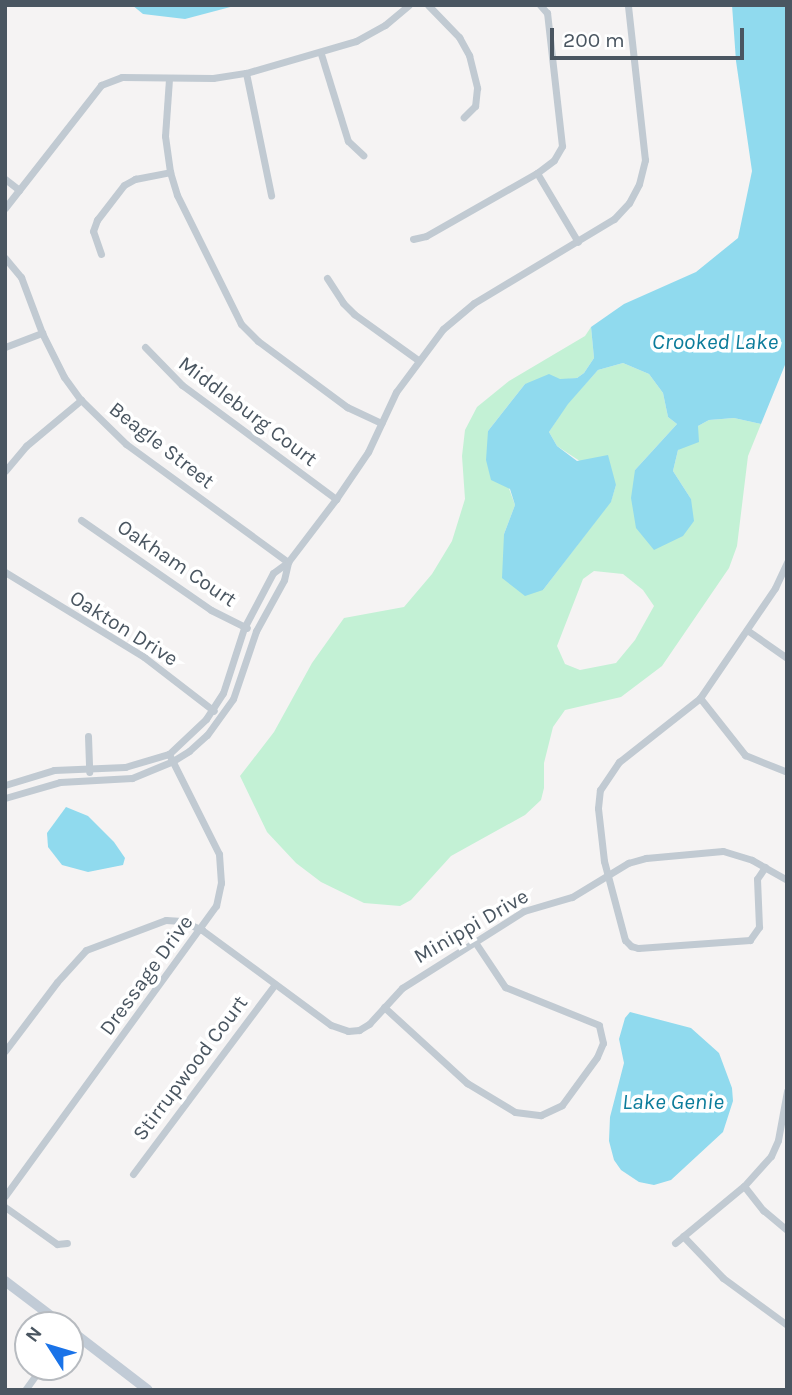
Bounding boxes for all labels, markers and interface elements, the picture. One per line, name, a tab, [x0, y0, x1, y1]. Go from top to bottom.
scale bar	[554, 14, 748, 58]
text: 200 m	[563, 28, 625, 52]
water label: Crooked Lake	[652, 328, 778, 356]
street label: Middleburg Court	[174, 351, 322, 471]
street label: Beagle Street	[104, 396, 220, 494]
street label: Oakham Court	[113, 514, 241, 612]
street label: Oakton Drive	[65, 585, 183, 671]
street label: Minippi Drive	[409, 883, 533, 969]
street label: Dressage Drive	[94, 910, 198, 1040]
street label: Stirrupwood Court	[127, 990, 253, 1146]
water label: Lake Genie	[622, 1088, 724, 1116]
north arrow	[14, 1311, 84, 1381]
text: N	[21, 1323, 47, 1347]

